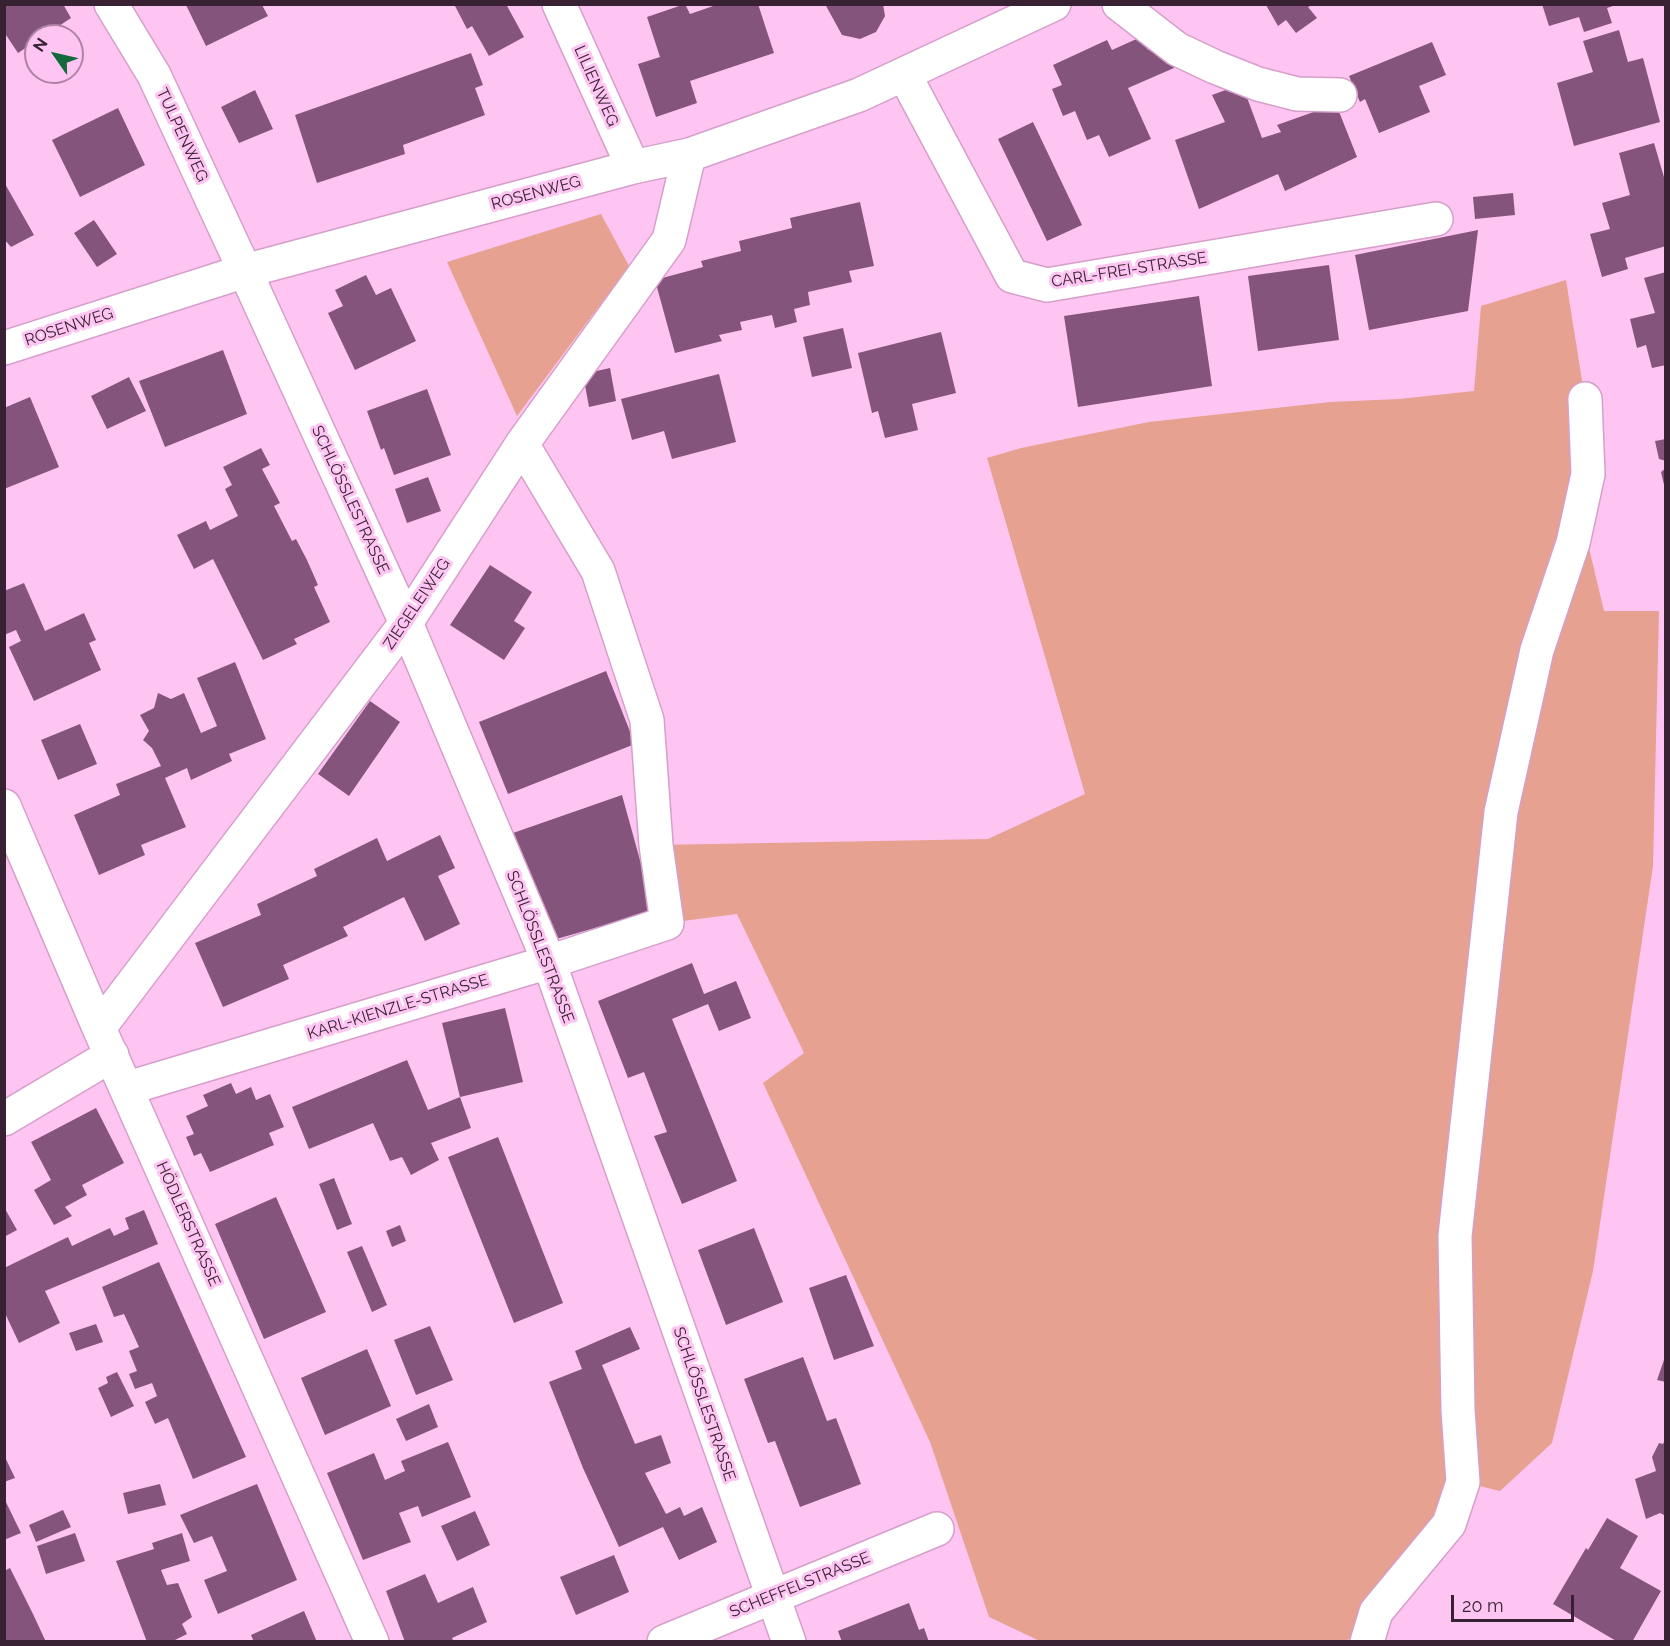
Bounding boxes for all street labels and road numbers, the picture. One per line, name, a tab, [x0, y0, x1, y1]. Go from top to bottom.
street label: LILIENWEG	[570, 43, 622, 129]
street label: TULPENWEG	[152, 85, 212, 185]
street label: ROSENWEG	[489, 172, 583, 214]
street label: CARL-FREI-STRASSE	[1050, 248, 1208, 292]
street label: ROSENWEG	[22, 304, 116, 350]
street label: SCHLÖSSLESTRASSE	[307, 423, 393, 577]
street label: ZIEGELEIWEG	[380, 555, 454, 653]
street label: SCHLÖSSLESTRASSE	[502, 868, 578, 1026]
street label: KARL-KIENZLE-STRASSE	[305, 970, 491, 1044]
street label: HÖDLERSTRASSE	[152, 1159, 224, 1289]
street label: SCHLÖSSLESTRASSE	[669, 1325, 739, 1483]
street label: SCHEFFELSTRASSE	[727, 1548, 873, 1622]

